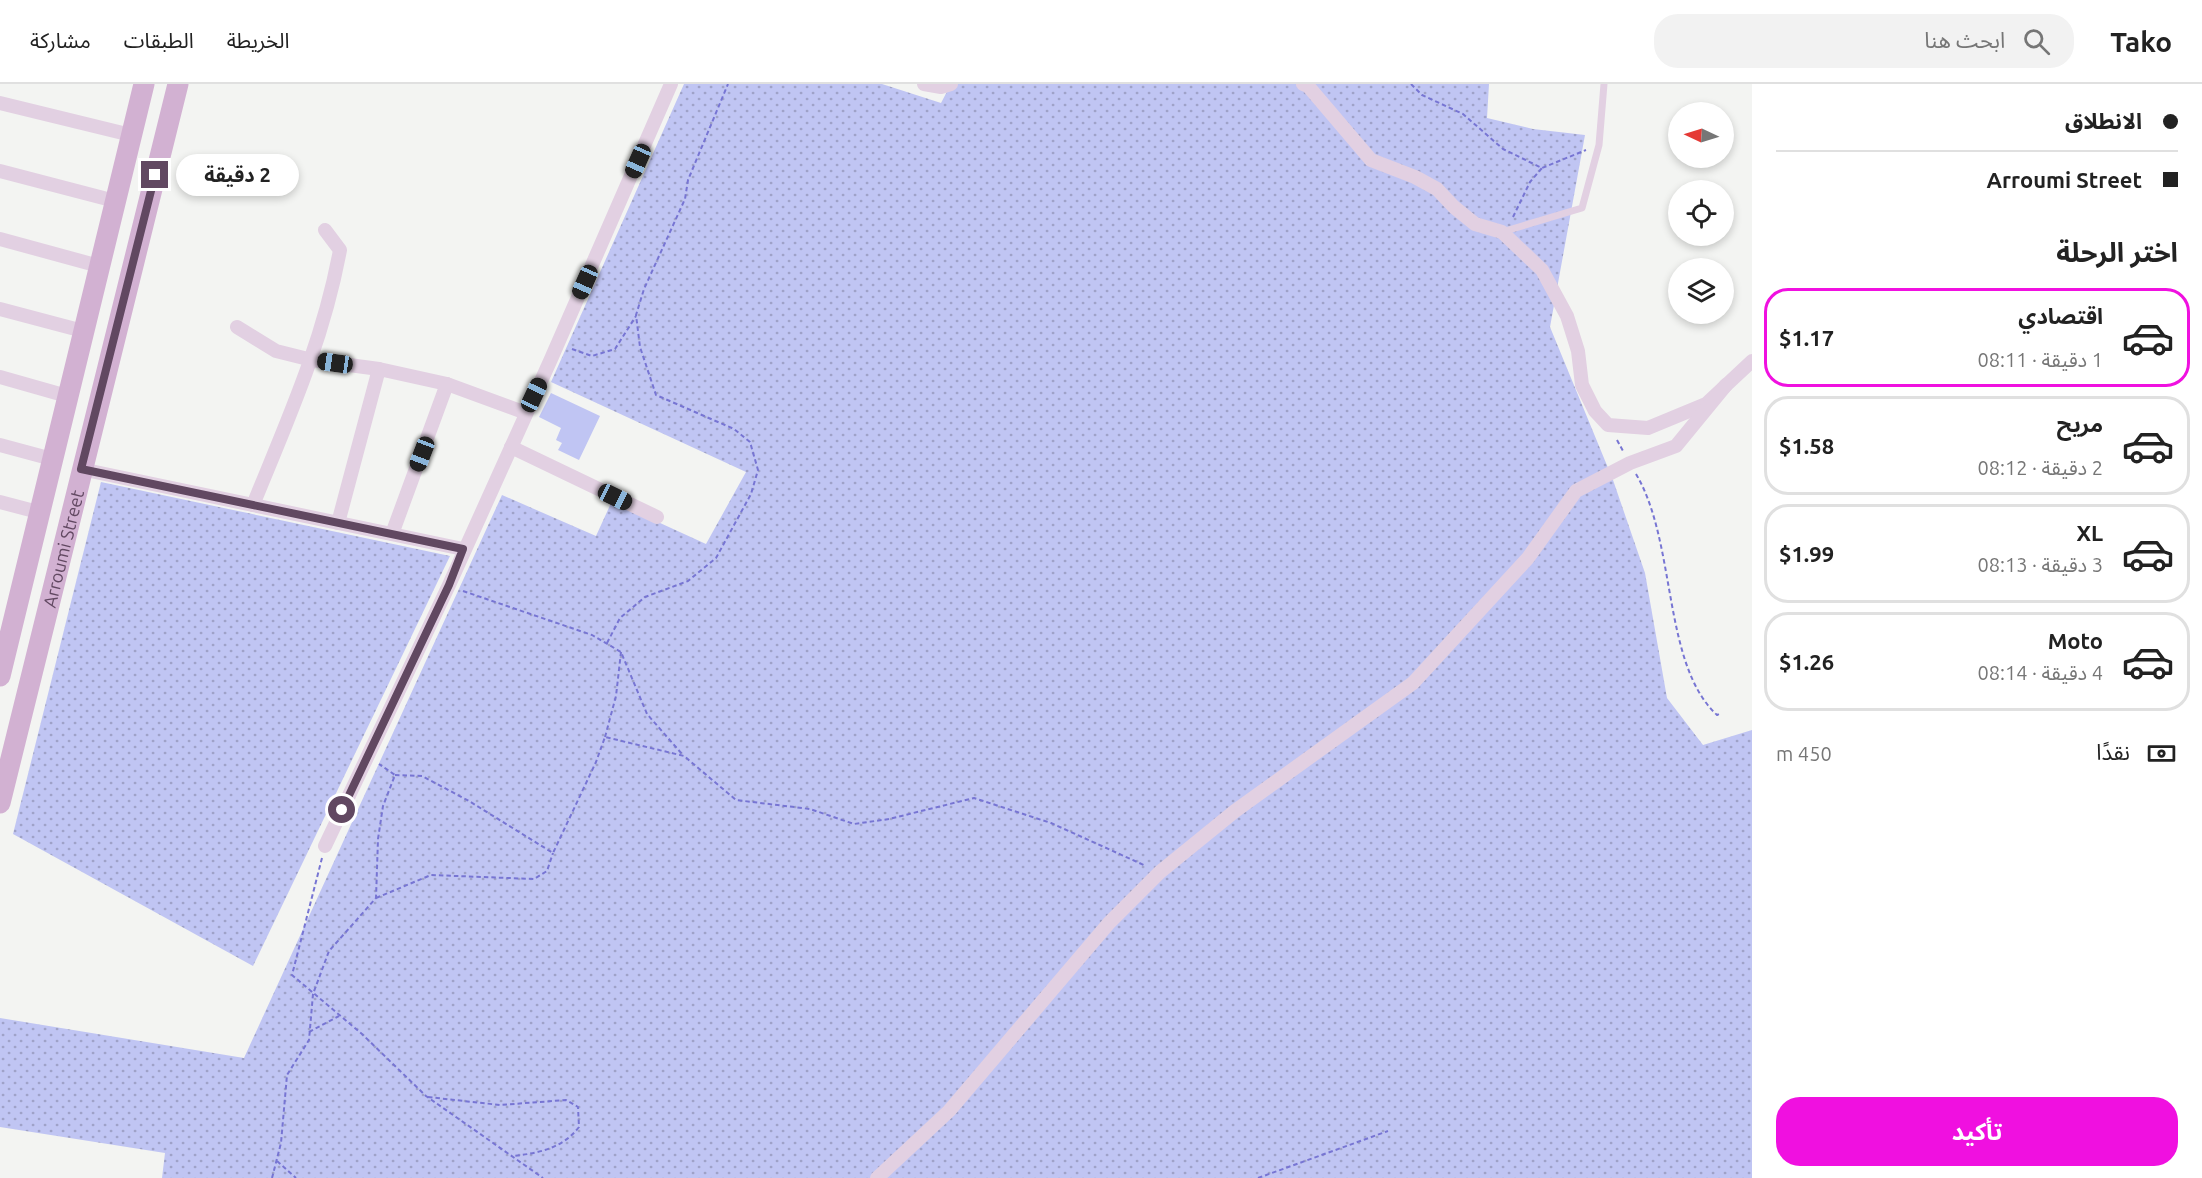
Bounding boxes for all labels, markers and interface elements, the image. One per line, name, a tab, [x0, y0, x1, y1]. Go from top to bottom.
search box	[1654, 14, 2074, 68]
icon: search	[2020, 25, 2053, 58]
text: Tako	[2110, 26, 2172, 57]
text: ابحث هنا	[1924, 27, 2005, 52]
text: مشاركة	[30, 28, 91, 52]
text: الطبقات	[124, 28, 194, 52]
text: الخريطة	[227, 28, 290, 52]
north arrow	[1668, 102, 1734, 168]
map controls	[1668, 102, 1734, 324]
text: الانطلاق	[2065, 108, 2142, 133]
car	[622, 141, 654, 181]
callout: 2 دقيقة	[176, 154, 299, 196]
route end	[141, 161, 168, 188]
text: 2 دقيقة	[204, 163, 271, 186]
text: Arroumi Street	[1987, 167, 2142, 192]
button: locate	[1668, 180, 1734, 246]
text: اختر الرحلة	[2056, 237, 2178, 267]
button: layers	[1668, 258, 1734, 324]
car	[569, 262, 601, 302]
text: اقتصادي	[2018, 303, 2103, 328]
icon: car	[2121, 311, 2175, 365]
text: $1.17	[1779, 325, 1834, 350]
text: 1 دقيقة · 08:11	[1977, 348, 2103, 371]
car	[316, 352, 354, 374]
car	[518, 375, 550, 415]
text: مريح	[2057, 411, 2103, 436]
icon: car	[2121, 419, 2175, 473]
text: $1.58	[1779, 433, 1834, 458]
car	[407, 434, 437, 474]
text: 2 دقيقة · 08:12	[1977, 456, 2103, 479]
car	[595, 481, 635, 513]
street label: Arroumi Street	[39, 488, 87, 610]
text: XL	[2076, 520, 2103, 545]
icon: car	[2121, 527, 2175, 581]
text: $1.99	[1779, 541, 1834, 566]
text: 3 دقيقة · 08:13	[1977, 553, 2103, 576]
text: Moto	[2048, 628, 2103, 653]
icon: car	[2121, 635, 2175, 689]
text: $1.26	[1779, 649, 1834, 674]
text: 4 دقيقة · 08:14	[1977, 661, 2103, 684]
icon: cash	[2145, 737, 2178, 770]
text: نقدًا	[2096, 739, 2130, 764]
text: 450 m	[1776, 742, 1832, 765]
route start	[328, 796, 355, 823]
button: تأكيد	[1776, 1097, 2178, 1166]

